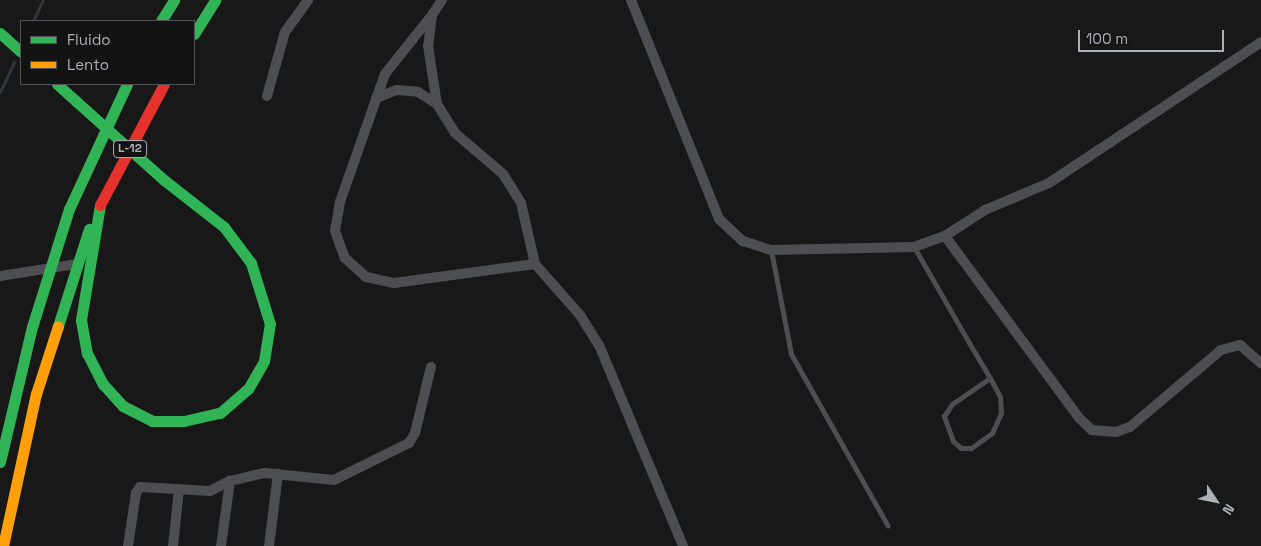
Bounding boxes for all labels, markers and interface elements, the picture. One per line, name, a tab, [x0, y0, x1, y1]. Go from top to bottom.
legend	[20, 20, 195, 85]
scale bar	[1081, 20, 1227, 52]
text: 100 m	[1086, 29, 1128, 48]
text: Fluido	[67, 30, 111, 49]
text: Lento	[67, 55, 109, 74]
road number: L-12	[112, 140, 148, 158]
north arrow	[1191, 476, 1241, 526]
text: N	[1218, 500, 1239, 518]

